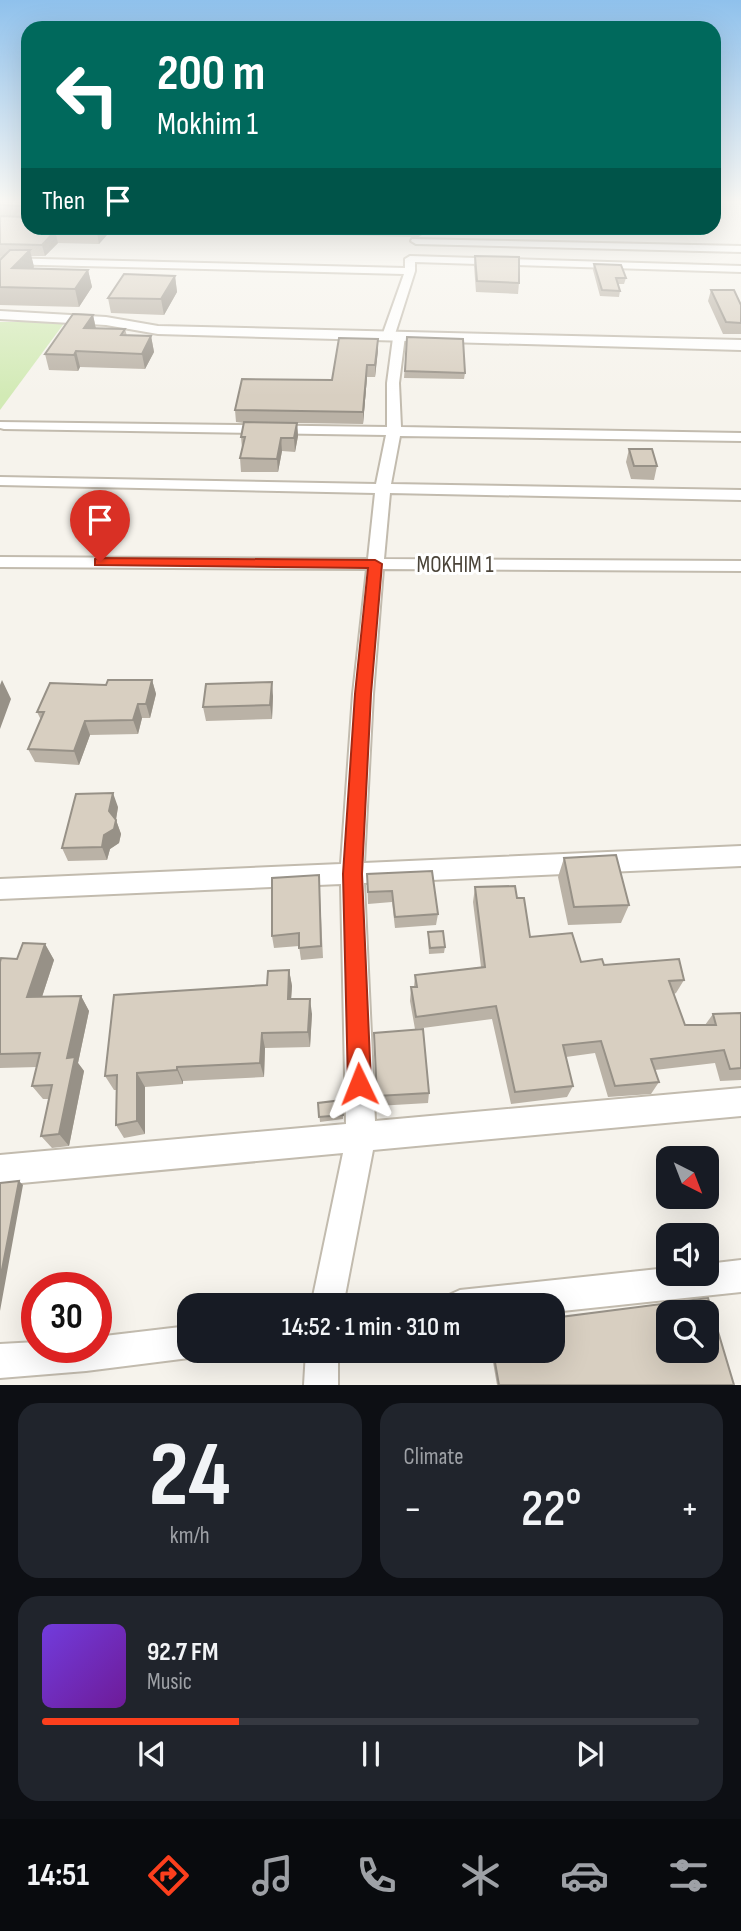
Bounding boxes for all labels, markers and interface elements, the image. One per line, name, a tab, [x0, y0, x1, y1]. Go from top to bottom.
text: 200 m	[157, 45, 265, 104]
icon: left	[42, 49, 133, 140]
text: Mokhim 1	[157, 105, 258, 144]
icon: arrive	[99, 182, 137, 220]
text: Then	[42, 186, 85, 217]
pin	[70, 490, 130, 562]
icon: arrive	[81, 501, 119, 539]
street label: MOKHIM 1	[416, 551, 494, 579]
position arrow	[322, 1047, 396, 1121]
north arrow	[656, 1146, 719, 1209]
map controls	[656, 1146, 719, 1363]
button: sound	[656, 1223, 719, 1286]
speed limit sign: 30	[21, 1272, 112, 1363]
button: search	[656, 1300, 719, 1363]
text: 14:52 · 1 min · 310 m	[282, 1312, 460, 1343]
text: 24	[149, 1422, 231, 1531]
text: Climate	[404, 1443, 463, 1471]
text: 22°	[521, 1478, 582, 1541]
text: −	[404, 1487, 422, 1532]
text: +	[680, 1487, 699, 1532]
text: km/h	[170, 1522, 210, 1550]
text: 92.7 FM	[147, 1637, 218, 1668]
text: Music	[147, 1668, 192, 1696]
icon: previous	[133, 1735, 171, 1773]
icon: pause	[352, 1735, 390, 1773]
icon: next	[571, 1735, 609, 1773]
icon: directions	[144, 1851, 193, 1900]
icon: music	[248, 1851, 297, 1900]
icon: phone	[352, 1851, 401, 1900]
icon: climate	[456, 1851, 505, 1900]
icon: car	[560, 1851, 609, 1900]
icon: filters	[664, 1851, 713, 1900]
text: 14:51	[28, 1856, 89, 1895]

